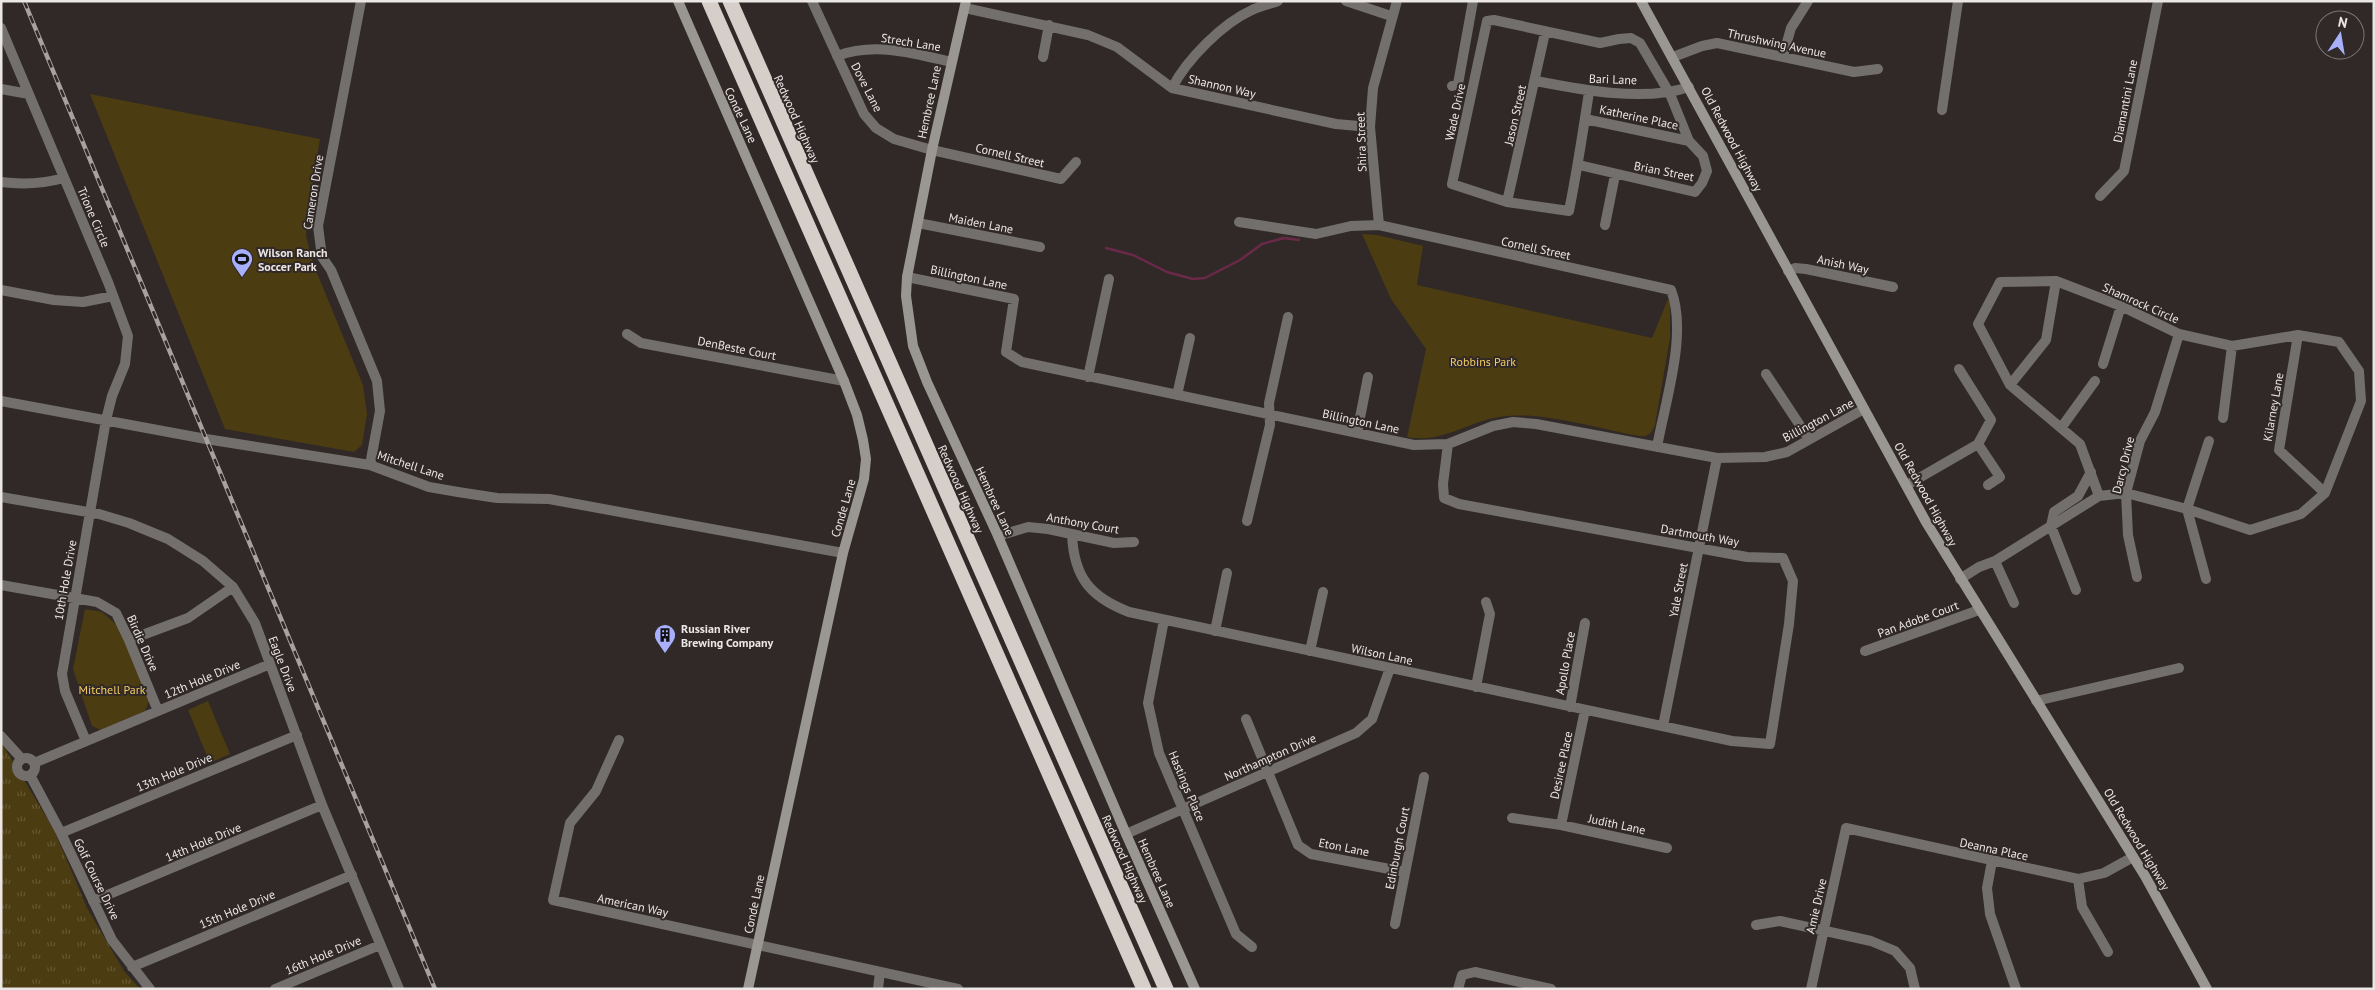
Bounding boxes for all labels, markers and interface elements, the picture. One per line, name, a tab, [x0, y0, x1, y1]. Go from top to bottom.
north arrow	[2315, 10, 2365, 60]
text: N	[2336, 13, 2349, 32]
street label: Thrushwing Avenue	[1726, 25, 1828, 61]
street label: Strech Lane	[880, 30, 942, 54]
street label: Diamantini Lane	[2110, 58, 2140, 144]
street label: Dove Lane	[848, 60, 886, 114]
street label: Hembree Lane	[914, 64, 944, 140]
street label: Shannon Way	[1187, 71, 1258, 101]
street label: Bari Lane	[1589, 71, 1637, 87]
street label: Redwood Highway	[771, 73, 823, 166]
street label: Wade Drive	[1442, 82, 1468, 142]
street label: Jason Street	[1501, 83, 1529, 148]
street label: Old Redwood Highway	[1698, 84, 1766, 194]
street label: Conde Lane	[722, 85, 760, 145]
street label: Katherine Place	[1598, 101, 1680, 133]
street label: Shira Street	[1352, 112, 1370, 172]
street label: Cornell Street	[974, 140, 1046, 170]
street label: Cameron Drive	[300, 153, 326, 231]
street label: Brian Street	[1633, 158, 1695, 184]
street label: Trione Circle	[75, 185, 113, 249]
street label: Maiden Lane	[947, 209, 1015, 237]
street label: Cornell Street	[1500, 233, 1572, 263]
place label: Wilson Ranch Soccer Park	[258, 245, 328, 274]
sports icon: Wilson Ranch Soccer Park	[230, 247, 254, 278]
street label: Anish Way	[1816, 251, 1871, 277]
street label: Billington Lane	[929, 262, 1009, 292]
street label: Shamrock Circle	[2100, 279, 2182, 327]
street label: DenBeste Court	[696, 333, 778, 363]
park label: Robbins Park	[1450, 354, 1516, 369]
street label: Kilarney Lane	[2260, 372, 2286, 442]
street label: Billington Lane	[1780, 395, 1856, 445]
street label: Billington Lane	[1321, 406, 1401, 436]
street label: Darcy Drive	[2109, 435, 2137, 495]
street label: Old Redwood Highway	[1891, 439, 1961, 549]
street label: Redwood Highway	[935, 443, 987, 536]
street label: Mitchell Lane	[376, 447, 446, 483]
street label: Hembree Lane	[972, 464, 1018, 538]
street label: Conde Lane	[828, 477, 858, 539]
street label: Anthony Court	[1046, 509, 1120, 537]
street label: Dartmouth Way	[1660, 521, 1741, 549]
street label: 10th Hole Drive	[51, 539, 79, 621]
street label: Yale Street	[1665, 561, 1691, 619]
street label: Pan Adobe Court	[1875, 597, 1961, 641]
street label: Birdie Drive	[124, 612, 162, 674]
place label: Russian River Brewing Company	[681, 621, 773, 650]
building icon: Russian River Brewing Company	[653, 623, 677, 654]
street label: Apollo Place	[1552, 630, 1578, 696]
street label: Eagle Drive	[266, 634, 300, 694]
street label: Wilson Lane	[1350, 640, 1414, 668]
street label: 12th Hole Drive	[162, 656, 242, 702]
park label: Mitchell Park	[79, 682, 146, 697]
street label: Northampton Drive	[1222, 730, 1318, 784]
street label: Desiree Place	[1546, 730, 1576, 800]
street label: 13th Hole Drive	[134, 749, 214, 795]
street label: Hastings Place	[1165, 749, 1209, 823]
street label: Old Redwood Highway	[2101, 785, 2174, 893]
street label: Edinburgh Court	[1382, 805, 1412, 891]
street label: Judith Lane	[1586, 810, 1647, 837]
street label: Redwood Highway	[1099, 813, 1151, 906]
street label: 14th Hole Drive	[163, 819, 243, 865]
street label: Deanna Place	[1958, 834, 2030, 864]
street label: Eton Lane	[1317, 835, 1371, 859]
street label: Golf Course Drive	[71, 836, 123, 922]
street label: Hembree Lane	[1135, 836, 1179, 910]
street label: Conde Lane	[740, 873, 768, 935]
street label: Amie Drive	[1802, 877, 1830, 935]
street label: 15th Hole Drive	[197, 886, 277, 932]
street label: American Way	[596, 890, 670, 920]
street label: 16th Hole Drive	[283, 932, 363, 978]

